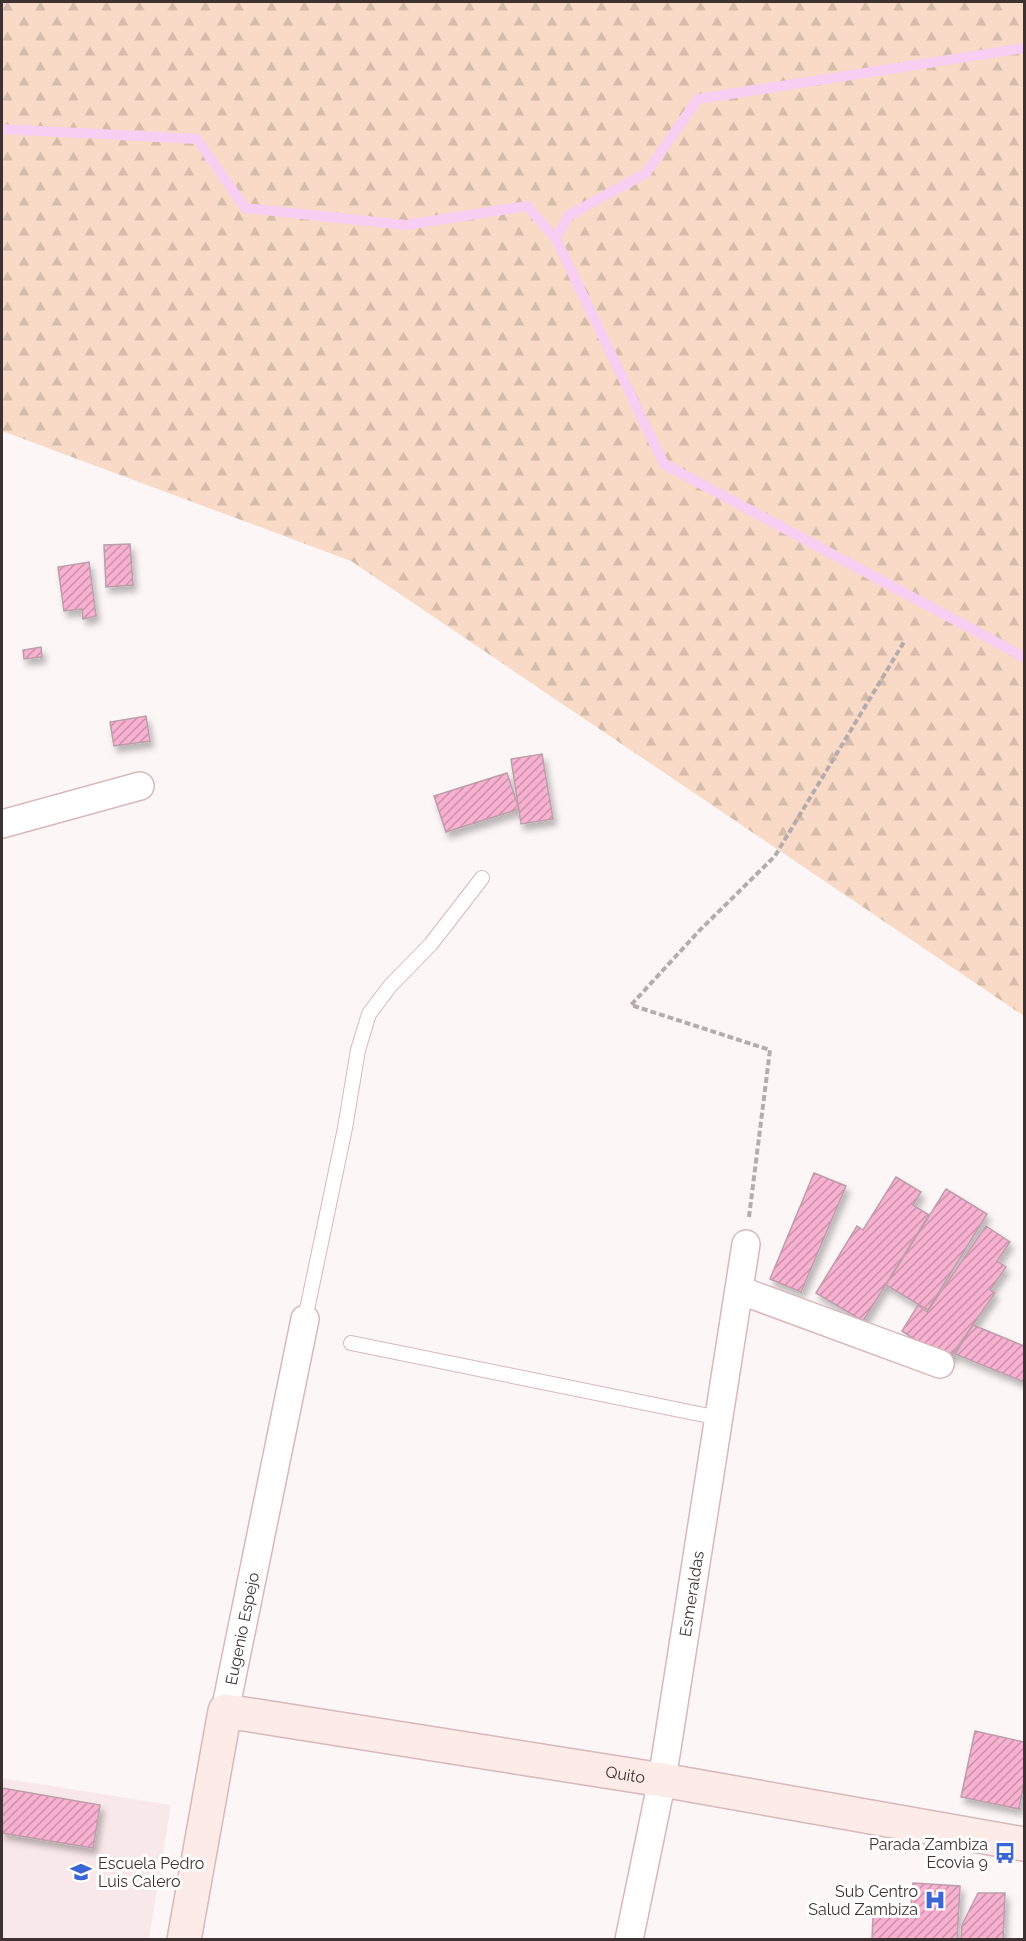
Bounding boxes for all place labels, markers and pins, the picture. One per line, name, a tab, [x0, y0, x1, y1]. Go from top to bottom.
place label: Parada Zambiza Ecovia 9	[869, 1835, 988, 1872]
bus stop icon: Parada Zambiza Ecovia 9	[993, 1841, 1017, 1865]
place label: Escuela Pedro Luis Calero	[98, 1854, 204, 1891]
school or university icon: Escuela Pedro Luis Calero	[69, 1860, 93, 1884]
place label: Sub Centro Salud Zambiza	[808, 1882, 918, 1919]
hospital icon: Sub Centro Salud Zambiza	[923, 1888, 947, 1912]

